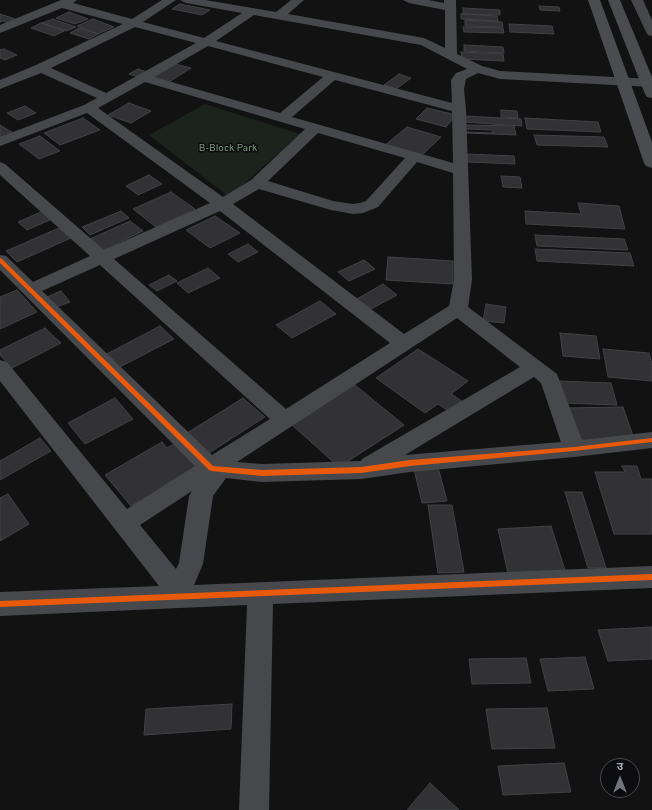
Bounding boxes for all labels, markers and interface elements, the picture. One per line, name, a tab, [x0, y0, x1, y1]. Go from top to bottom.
park label: B-Block Park	[199, 143, 257, 155]
north arrow	[600, 758, 640, 798]
text: उ	[617, 760, 623, 774]

